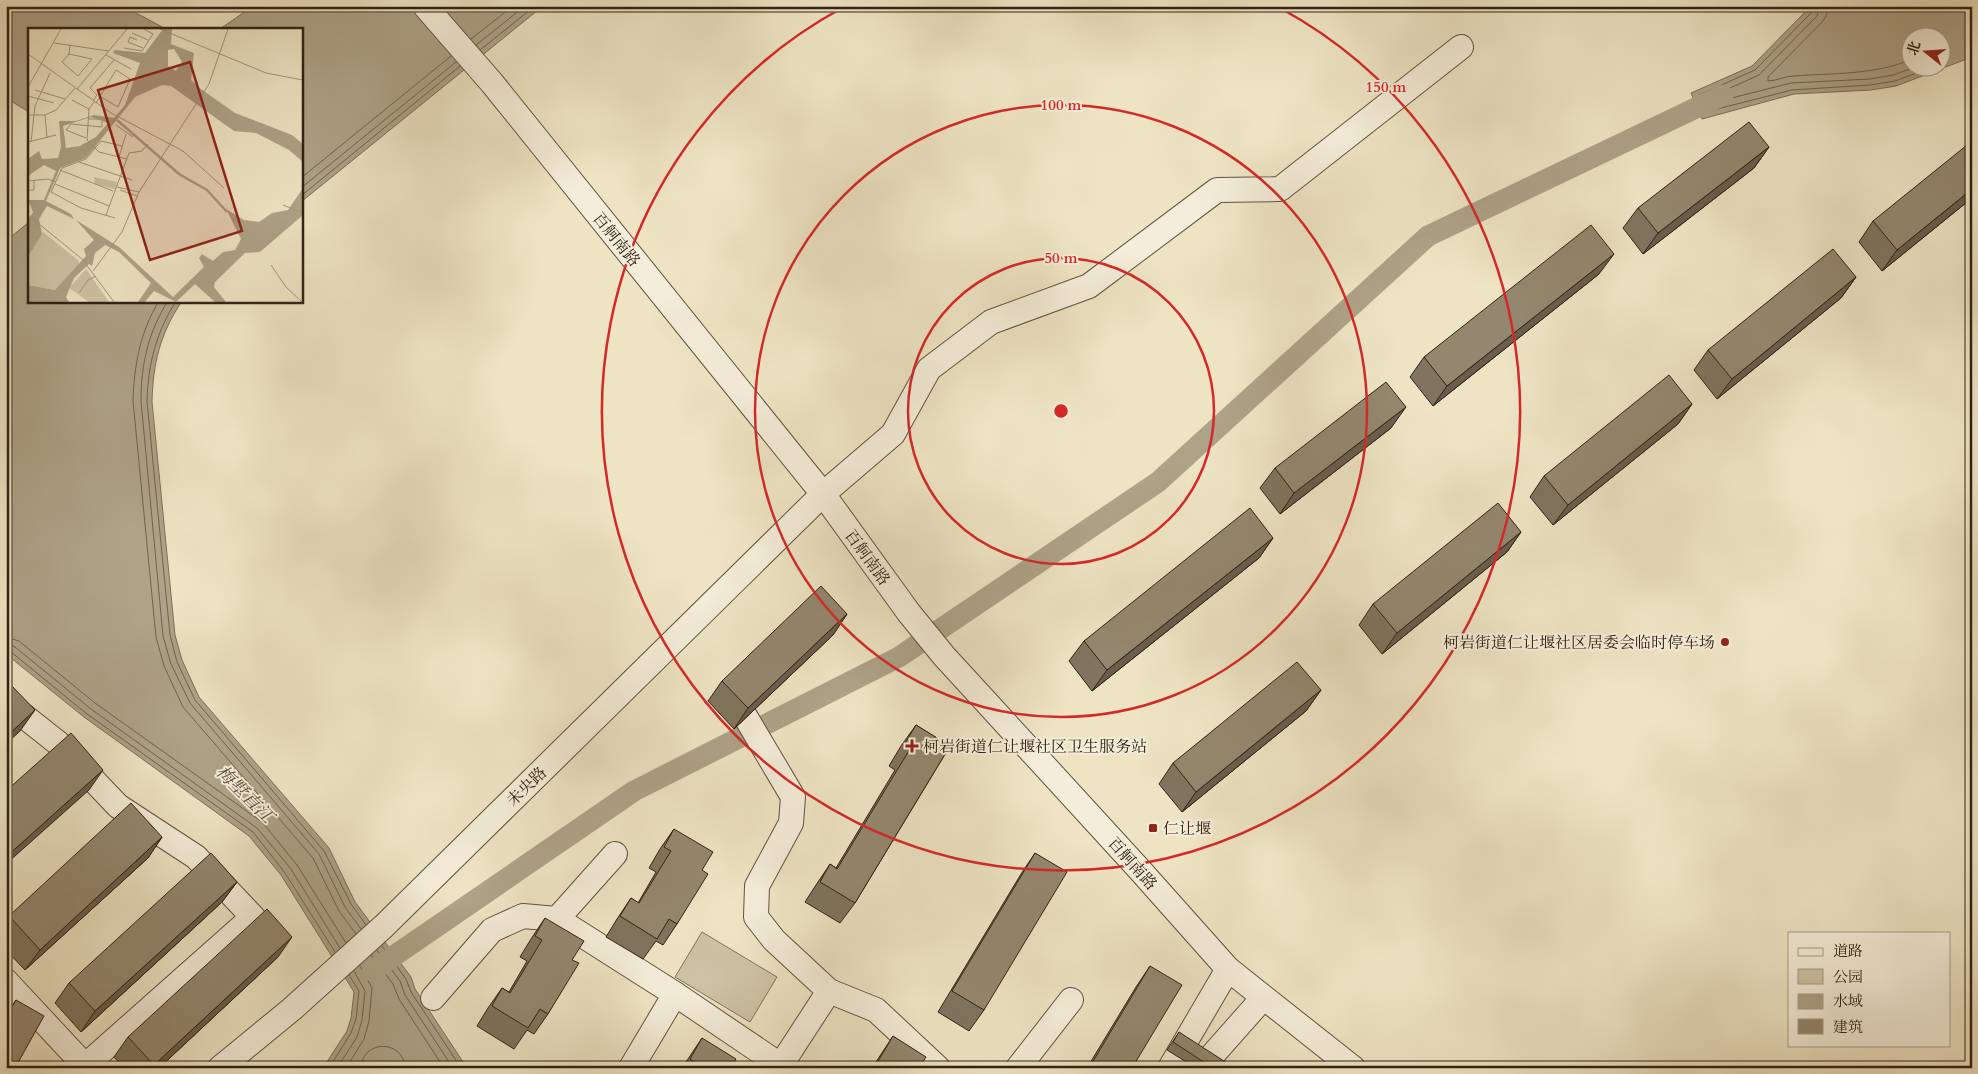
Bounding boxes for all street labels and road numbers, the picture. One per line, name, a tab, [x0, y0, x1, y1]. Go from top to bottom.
street label: 百舸南路	[588, 208, 645, 271]
street label: 百舸南路	[839, 525, 895, 590]
street label: 未央路	[502, 762, 552, 811]
street label: 百舸南路	[1103, 833, 1162, 895]

